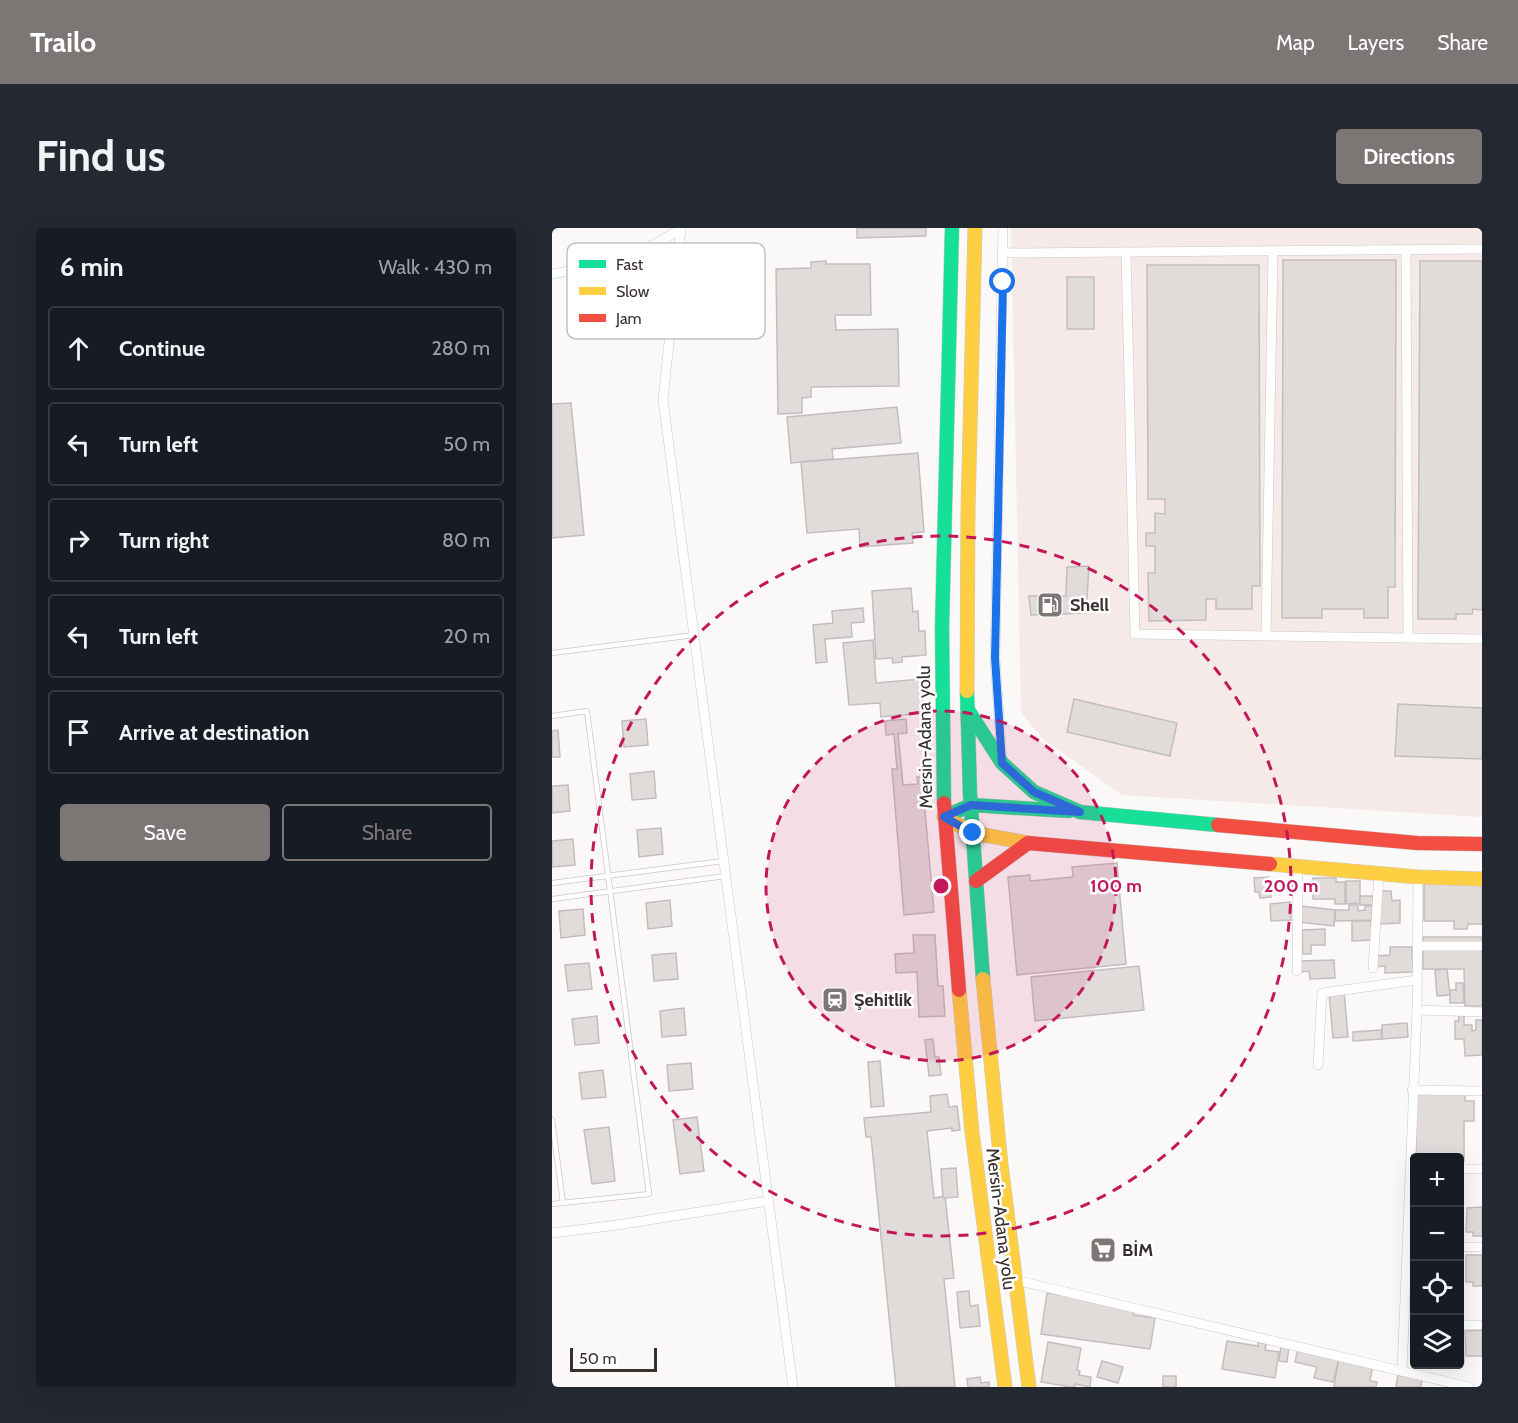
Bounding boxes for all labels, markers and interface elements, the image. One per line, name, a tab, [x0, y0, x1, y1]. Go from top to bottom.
text: Trailo	[30, 25, 96, 59]
text: Map	[1276, 30, 1315, 55]
text: Layers	[1348, 30, 1404, 55]
text: Share	[1437, 30, 1488, 55]
button: Directions	[1336, 129, 1482, 184]
text: Find us	[36, 130, 165, 182]
legend	[567, 243, 765, 339]
text: 6 min	[60, 251, 124, 283]
text: Walk · 430 m	[378, 255, 492, 279]
text: Fast	[616, 255, 644, 274]
route start	[989, 268, 1015, 294]
text: Slow	[616, 282, 650, 301]
text: Jam	[615, 309, 642, 328]
icon: ahead	[62, 332, 95, 365]
text: Continue	[119, 335, 205, 362]
text: 280 m	[431, 336, 490, 360]
icon: left	[62, 428, 95, 461]
text: Turn left	[119, 431, 198, 458]
text: 50 m	[443, 432, 490, 456]
icon: right	[62, 524, 95, 557]
text: Turn right	[119, 527, 209, 554]
text: 80 m	[442, 528, 490, 552]
fuel station icon: Shell	[1035, 590, 1065, 620]
place label: Shell	[1070, 594, 1109, 616]
icon: left	[62, 620, 95, 653]
text: Turn left	[119, 623, 198, 650]
text: 20 m	[444, 624, 490, 648]
street label: Mersin-Adana yolu	[913, 665, 937, 809]
icon: arrive	[62, 716, 95, 749]
text: Arrive at destination	[119, 719, 309, 746]
button: Save	[60, 804, 270, 861]
button: Share	[282, 804, 492, 861]
route end	[959, 819, 985, 845]
text: 100 m	[1090, 875, 1142, 897]
text: 200 m	[1264, 875, 1318, 897]
centre of rings	[931, 876, 951, 896]
station icon: Şehitlik	[820, 985, 850, 1015]
place label: Şehitlik	[854, 989, 912, 1011]
street label: Mersin-Adana yolu	[981, 1147, 1021, 1291]
map controls	[1410, 1153, 1464, 1369]
button: +	[1410, 1153, 1464, 1207]
button: −	[1410, 1207, 1464, 1261]
supermarket icon: BİM	[1088, 1235, 1118, 1265]
place label: BİM	[1122, 1239, 1153, 1261]
button: locate	[1410, 1261, 1464, 1315]
button: layers	[1410, 1315, 1464, 1369]
scale bar	[570, 1345, 657, 1372]
text: 50 m	[579, 1349, 616, 1368]

